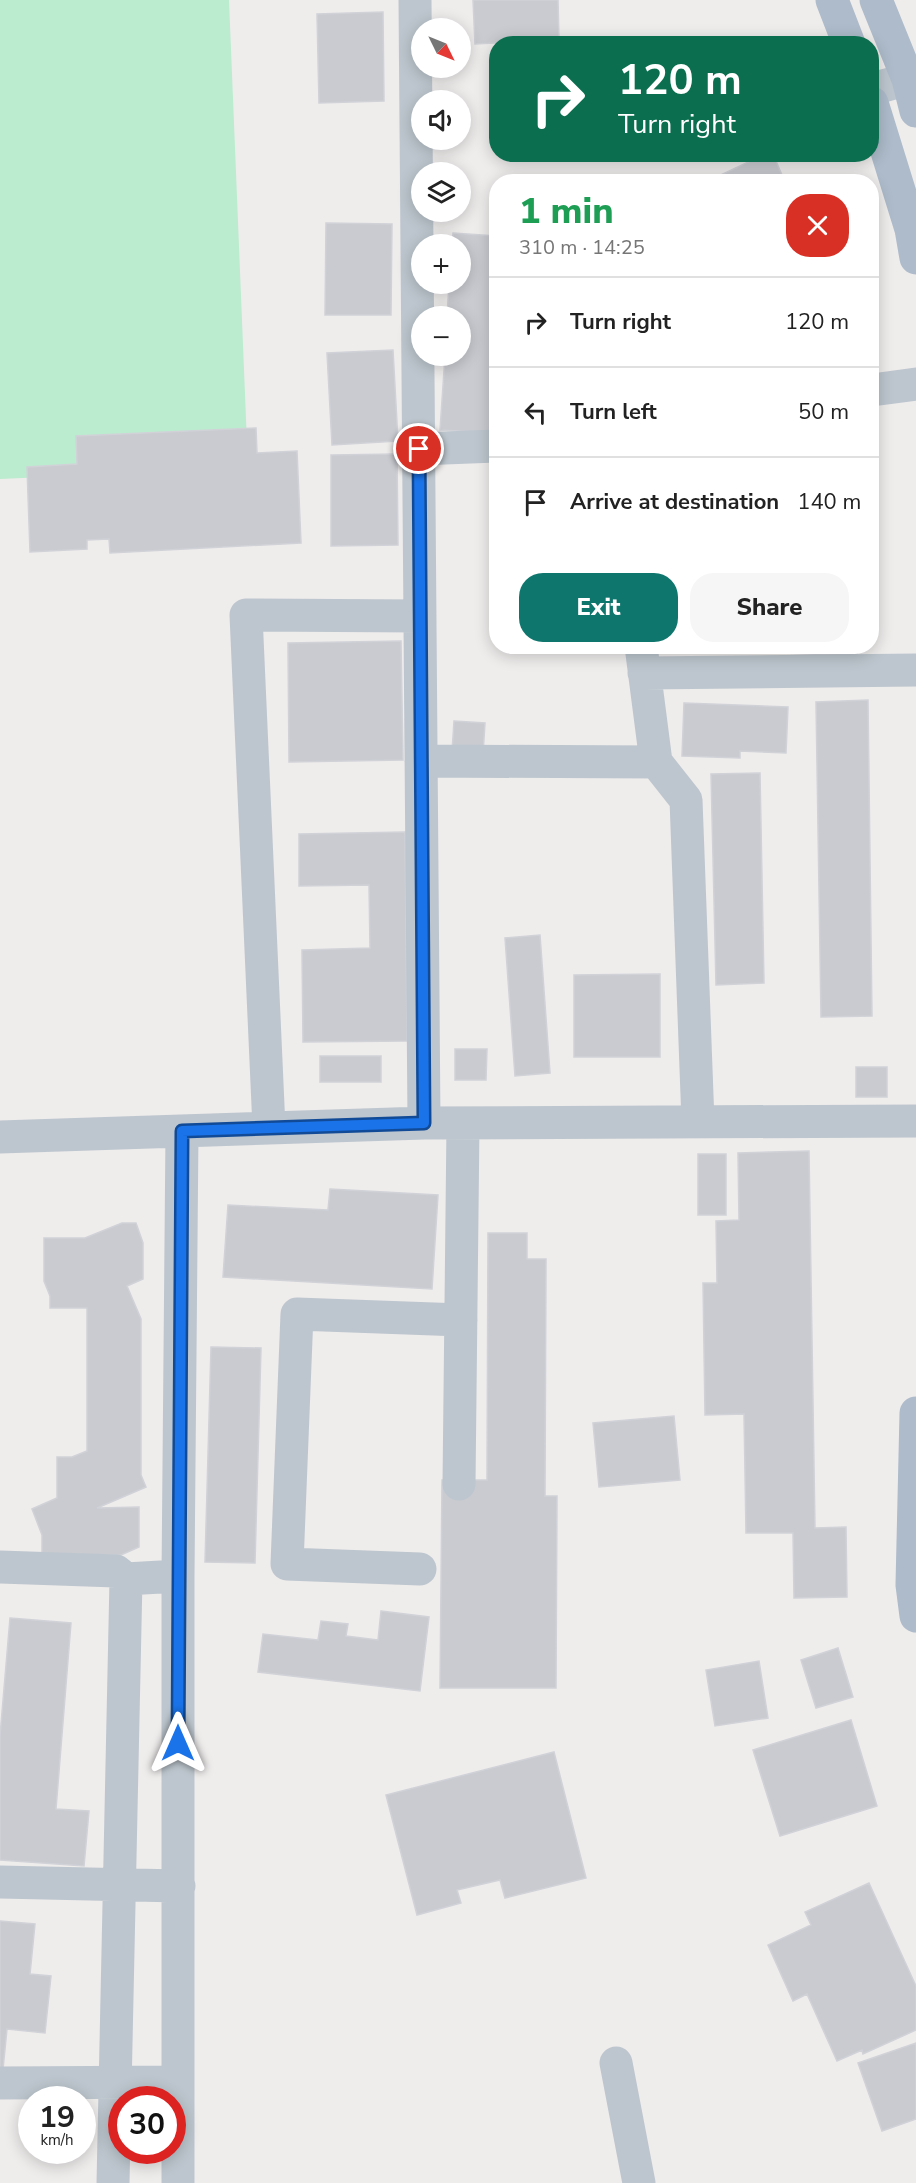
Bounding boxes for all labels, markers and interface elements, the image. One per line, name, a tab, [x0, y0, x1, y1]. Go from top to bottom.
north arrow	[411, 18, 471, 78]
map controls	[411, 18, 471, 366]
text: 120 m	[618, 52, 742, 109]
icon: right	[519, 60, 597, 138]
button: sound	[411, 90, 471, 150]
text: Turn right	[618, 106, 736, 143]
button: layers	[411, 162, 471, 222]
text: 1 min	[519, 187, 614, 236]
button: close	[786, 194, 849, 257]
button: +	[411, 234, 471, 294]
text: 310 m · 14:25	[519, 234, 645, 261]
button: −	[411, 306, 471, 366]
icon: right	[519, 306, 552, 339]
text: Turn right	[570, 307, 671, 337]
text: 120 m	[785, 307, 849, 337]
icon: left	[519, 396, 552, 429]
text: Turn left	[570, 397, 657, 427]
text: 50 m	[798, 397, 849, 427]
pin	[393, 423, 444, 474]
icon: arrive	[402, 432, 435, 465]
icon: arrive	[519, 486, 552, 519]
text: Arrive at destination	[570, 487, 779, 517]
text: 140 m	[797, 487, 861, 517]
button: Exit	[519, 573, 678, 642]
button: Share	[690, 573, 849, 642]
position arrow	[146, 1711, 210, 1775]
speed limit sign: 30	[108, 2086, 186, 2164]
text: 19	[39, 2097, 75, 2138]
text: km/h	[40, 2130, 74, 2150]

